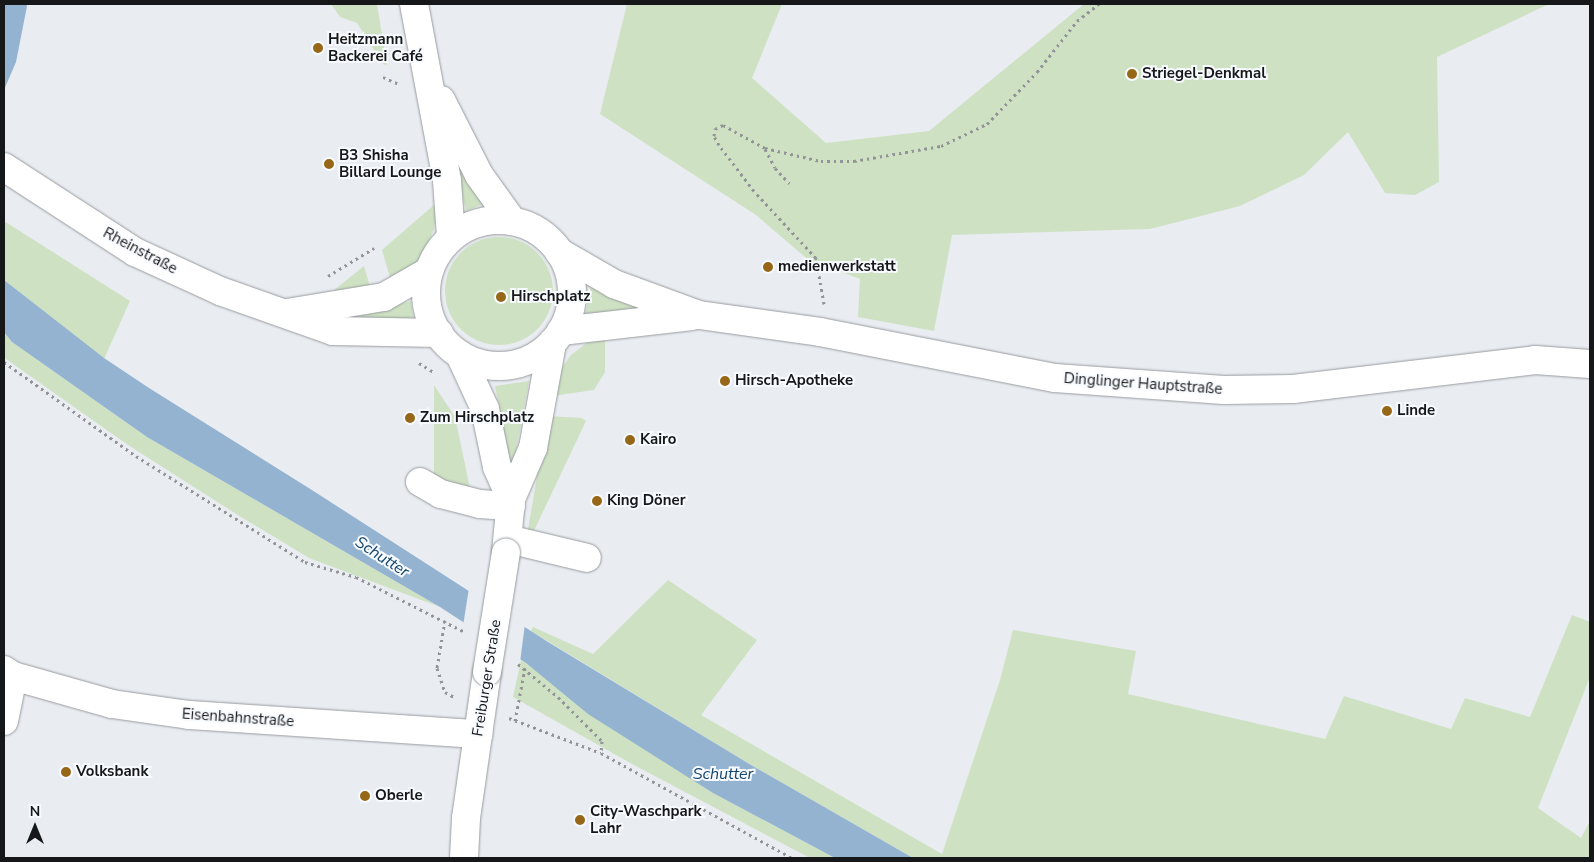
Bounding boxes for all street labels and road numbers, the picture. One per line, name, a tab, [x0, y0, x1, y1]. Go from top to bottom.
street label: Rheinstraße	[100, 224, 180, 278]
street label: Dinglinger Hauptstraße	[1063, 369, 1223, 399]
street label: Freiburger Straße	[469, 618, 505, 738]
street label: Eisenbahnstraße	[181, 705, 295, 731]

